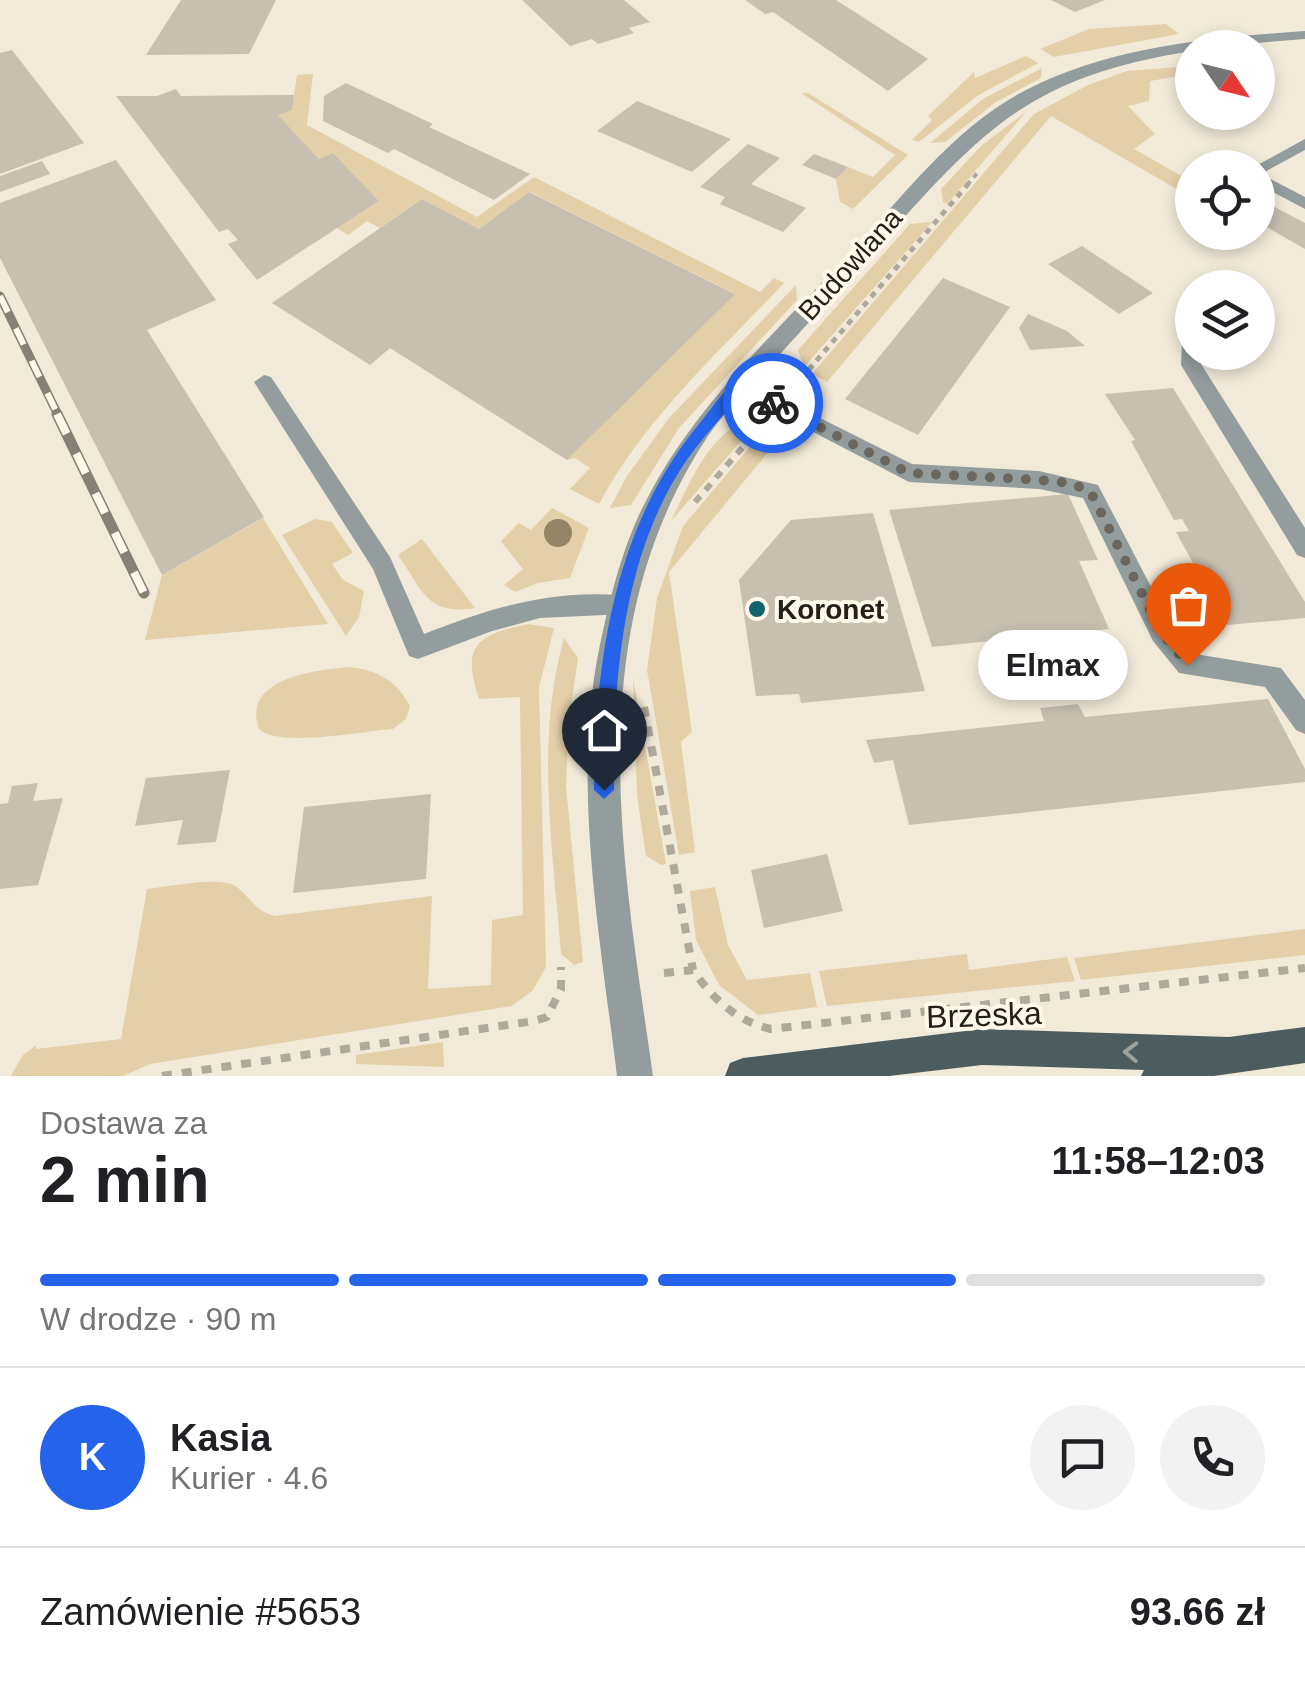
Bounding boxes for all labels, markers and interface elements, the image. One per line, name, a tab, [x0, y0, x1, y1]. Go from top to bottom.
north arrow	[1175, 30, 1275, 130]
map controls	[1175, 30, 1275, 370]
button: locate	[1175, 150, 1275, 250]
street label: Budowlana	[792, 202, 909, 326]
button: layers	[1175, 270, 1275, 370]
courier	[723, 353, 823, 453]
icon: bike	[746, 376, 801, 431]
pin	[1146, 563, 1231, 666]
icon: bag	[1161, 578, 1216, 633]
place label: Koronet	[777, 594, 884, 625]
marker: Koronet	[746, 598, 768, 620]
callout: Elmax	[978, 630, 1128, 700]
text: Elmax	[1006, 647, 1100, 683]
pin	[562, 688, 647, 791]
icon: home	[577, 703, 632, 758]
street label: Brzeska	[926, 995, 1043, 1035]
one-way arrow	[1123, 1041, 1139, 1062]
text: Dostawa za	[40, 1105, 207, 1141]
text: 11:58–12:03	[1052, 1140, 1265, 1182]
text: 2 min	[40, 1143, 210, 1216]
text: W drodze · 90 m	[40, 1301, 277, 1337]
button: chat	[1030, 1405, 1135, 1510]
button: phone	[1160, 1405, 1265, 1510]
text: Kasia	[170, 1417, 271, 1459]
text: K	[79, 1436, 106, 1478]
text: Kurier · 4.6	[170, 1460, 328, 1496]
text: Zamówienie #5653	[40, 1591, 361, 1633]
text: 93.66 zł	[1130, 1591, 1265, 1633]

